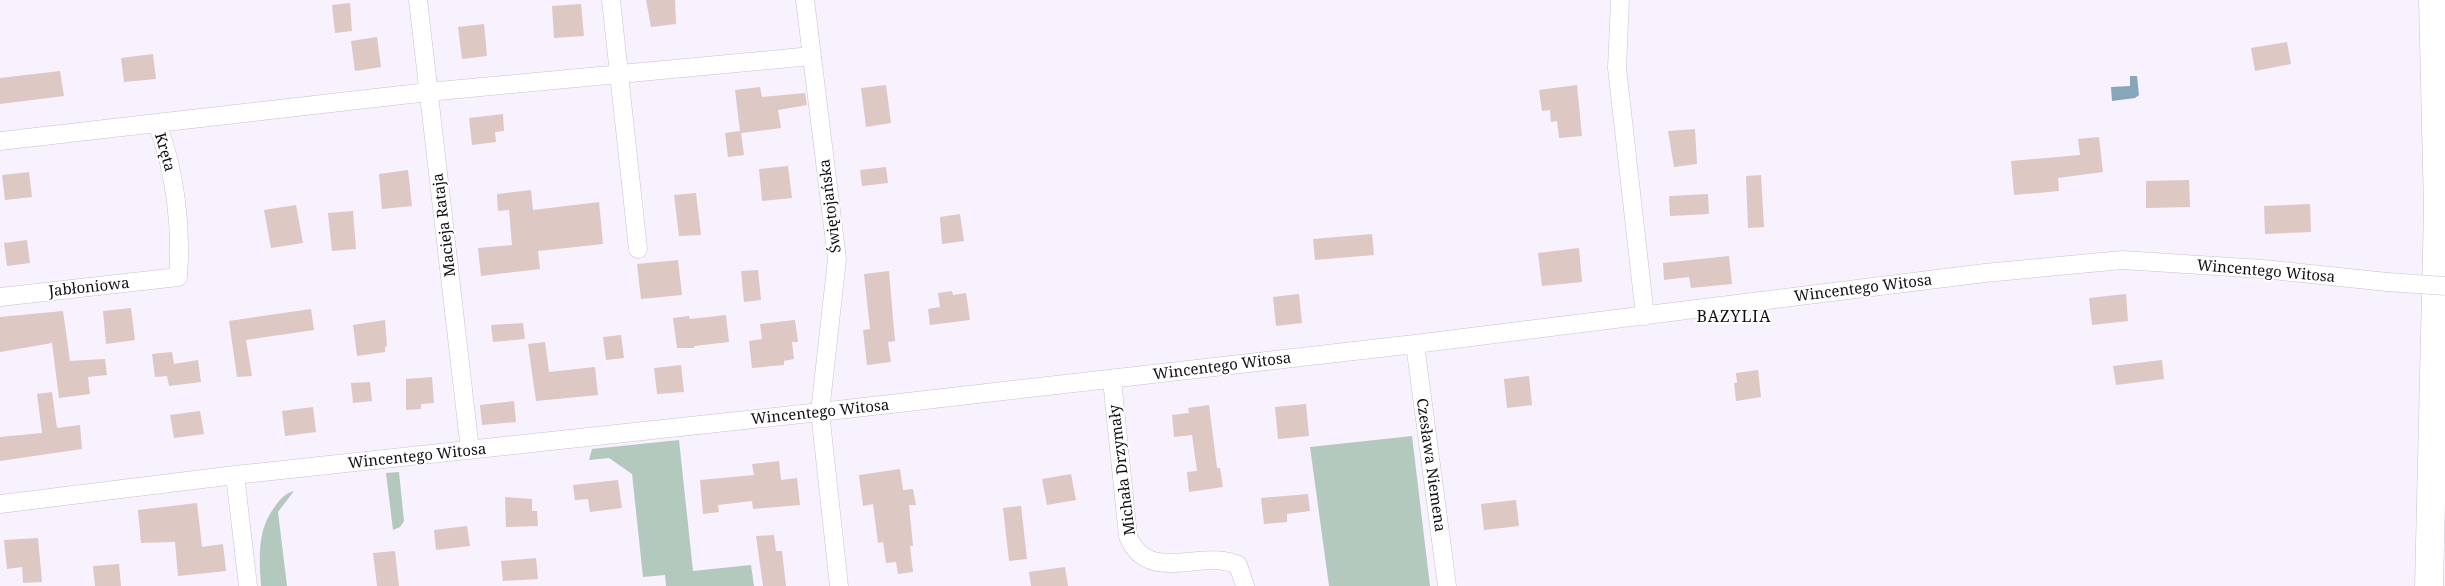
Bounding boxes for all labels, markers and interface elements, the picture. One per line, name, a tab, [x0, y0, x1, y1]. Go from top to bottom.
street label: Kręta	[151, 130, 181, 173]
street label: Świętojańska	[813, 158, 845, 254]
street label: Macieja Rataja	[427, 172, 459, 278]
street label: Wincentego Witosa	[2196, 254, 2336, 286]
street label: Wincentego Witosa	[1793, 269, 1933, 305]
street label: Jabłoniowa	[47, 272, 130, 300]
district label: BAZYLIA	[1696, 305, 1772, 327]
street label: Wincentego Witosa	[1152, 347, 1292, 383]
street label: Wincentego Witosa	[750, 394, 890, 428]
street label: Czesława Niemena	[1413, 397, 1451, 533]
street label: Michała Drzymały	[1103, 403, 1139, 537]
street label: Wincentego Witosa	[347, 438, 487, 472]

